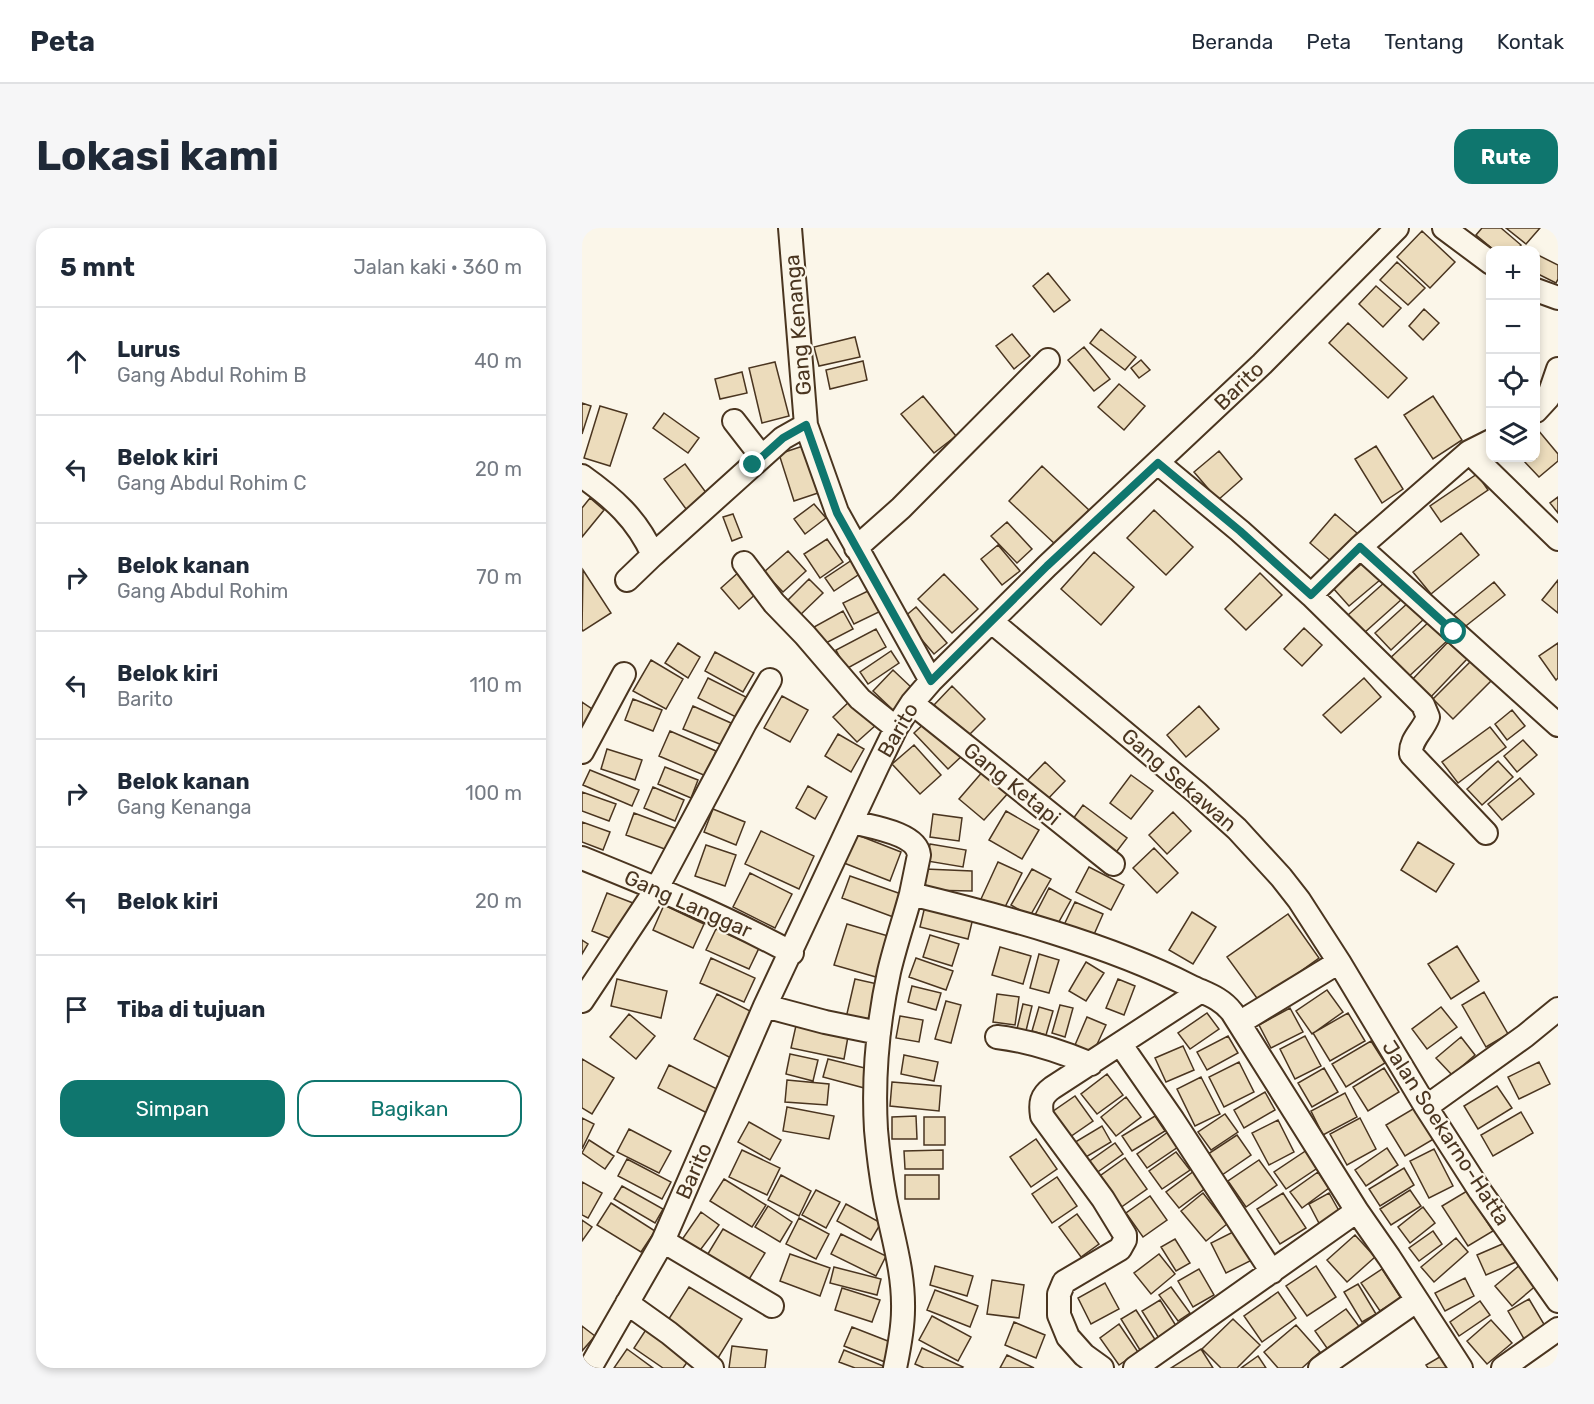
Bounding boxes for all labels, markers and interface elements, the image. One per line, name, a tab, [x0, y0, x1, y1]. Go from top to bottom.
text: Peta	[30, 25, 95, 58]
text: Beranda	[1191, 29, 1273, 54]
text: Peta	[1306, 29, 1351, 54]
text: Tentang	[1384, 29, 1464, 54]
text: Kontak	[1497, 29, 1564, 54]
button: Rute	[1454, 129, 1558, 184]
text: Lokasi kami	[36, 131, 279, 181]
map controls	[1486, 246, 1540, 462]
button: +	[1486, 246, 1540, 300]
text: 5 mnt	[60, 252, 135, 283]
street label: Gang Kenanga	[779, 254, 816, 396]
text: Jalan kaki · 360 m	[353, 255, 522, 279]
button: −	[1486, 300, 1540, 354]
text: Lurus	[117, 336, 180, 363]
icon: ahead	[60, 345, 93, 378]
text: 40 m	[474, 349, 522, 373]
button: locate	[1486, 354, 1540, 408]
street label: Barito	[1209, 356, 1269, 415]
text: Gang Abdul Rohim B	[117, 363, 307, 387]
button: layers	[1486, 408, 1540, 462]
text: Belok kiri	[117, 444, 218, 471]
route end	[739, 451, 765, 477]
icon: left	[60, 453, 93, 486]
text: 20 m	[475, 457, 522, 481]
text: Gang Abdul Rohim C	[117, 471, 307, 495]
text: Belok kanan	[117, 552, 250, 579]
icon: right	[60, 561, 93, 594]
text: 70 m	[476, 565, 522, 589]
text: Gang Abdul Rohim	[117, 579, 288, 603]
route start	[1440, 618, 1466, 644]
text: Belok kiri	[117, 660, 218, 687]
icon: left	[60, 669, 93, 702]
text: 110 m	[470, 673, 522, 697]
text: Barito	[117, 687, 173, 711]
street label: Barito	[872, 698, 923, 762]
street label: Gang Sekawan	[1117, 723, 1242, 836]
street label: Gang Ketapi	[959, 737, 1066, 830]
text: Belok kanan	[117, 768, 250, 795]
icon: right	[60, 777, 93, 810]
text: 100 m	[465, 781, 522, 805]
text: Gang Kenanga	[117, 795, 252, 819]
street label: Gang Langgar	[620, 864, 756, 943]
icon: left	[60, 885, 93, 918]
text: Belok kiri	[117, 888, 218, 915]
text: 20 m	[475, 889, 522, 913]
icon: arrive	[60, 993, 93, 1026]
text: Tiba di tujuan	[117, 996, 265, 1023]
street label: Jalan Soekarno-Hatta	[1377, 1035, 1516, 1230]
button: Simpan	[60, 1080, 285, 1137]
button: Bagikan	[297, 1080, 522, 1137]
street label: Barito	[670, 1139, 717, 1203]

